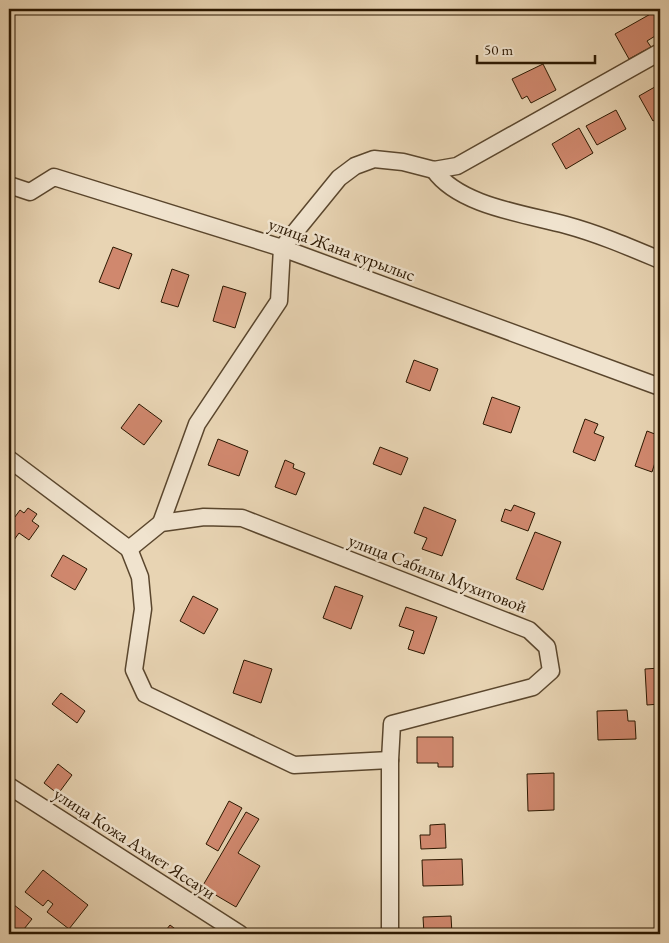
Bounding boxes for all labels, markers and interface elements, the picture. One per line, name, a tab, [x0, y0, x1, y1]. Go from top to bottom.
scale bar	[477, 32, 594, 64]
text: 50 m	[484, 40, 513, 59]
street label: улица Жана курылыс	[265, 212, 419, 286]
street label: улица Сабилы Мухитовой	[345, 528, 531, 618]
street label: улица Кожа Ахмет Яссауи	[50, 782, 221, 904]

